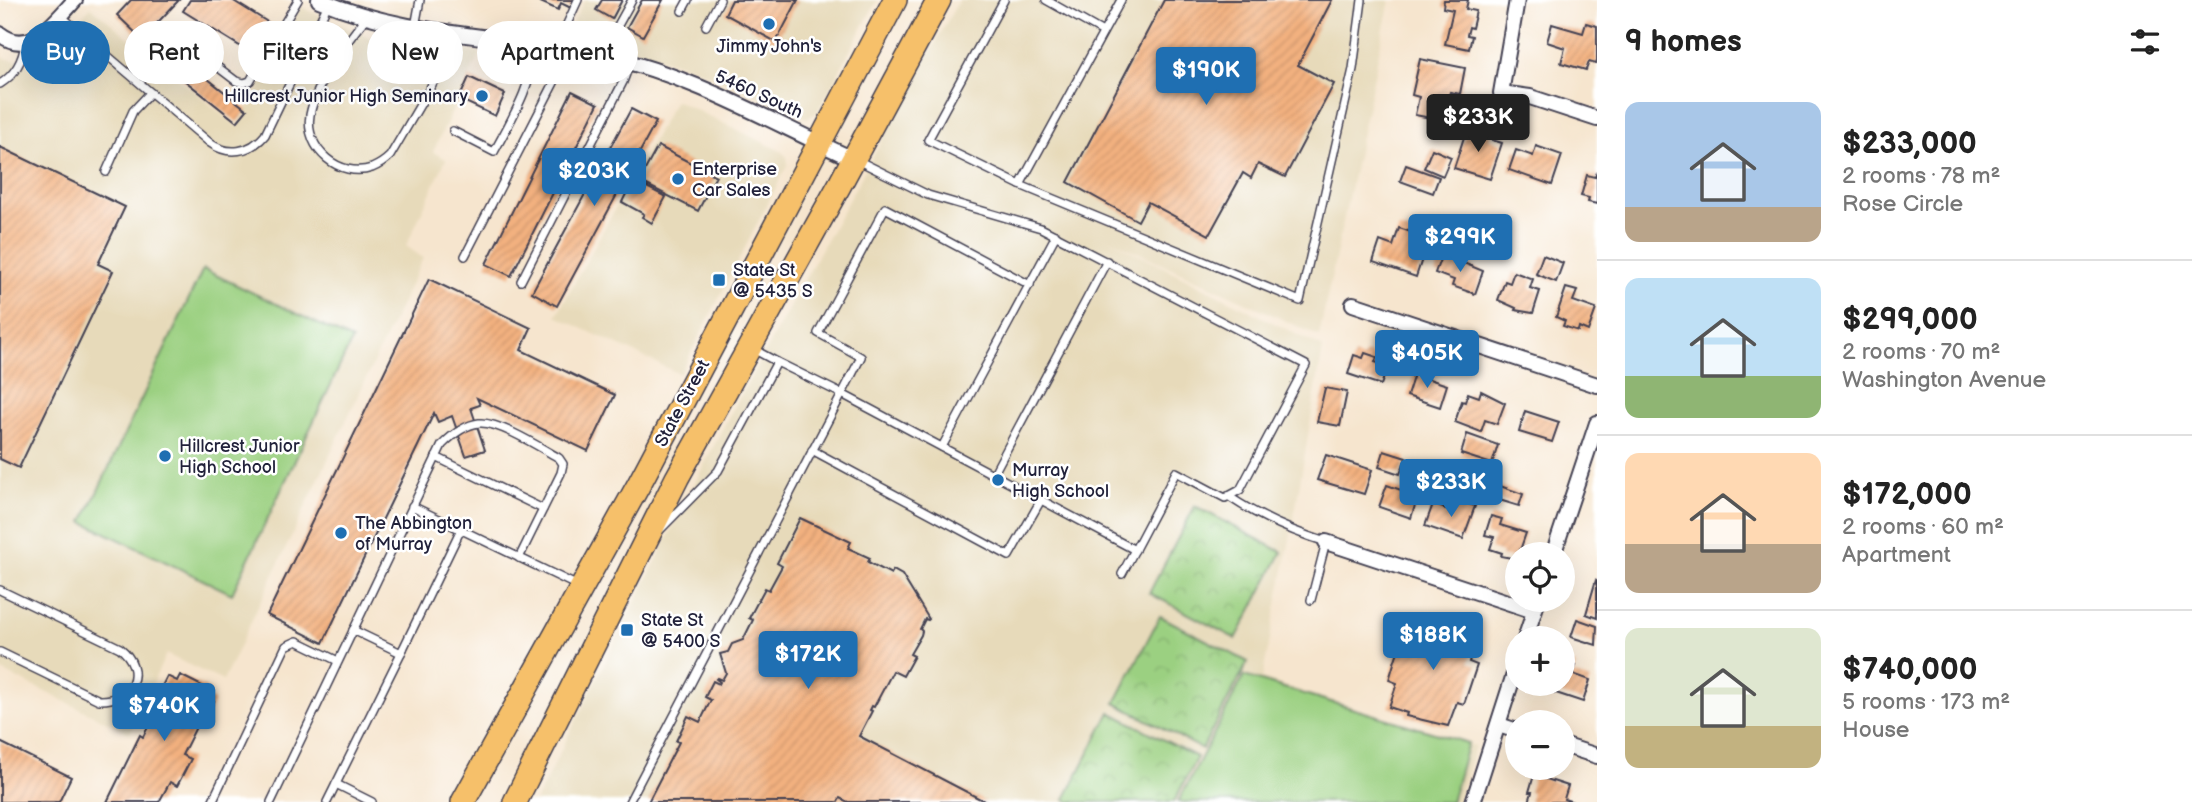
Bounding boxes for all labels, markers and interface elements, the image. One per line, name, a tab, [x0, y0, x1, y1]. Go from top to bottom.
marker: Jimmy John's	[761, 16, 777, 32]
chip: Buy	[21, 21, 110, 84]
chip: Rent	[124, 21, 224, 84]
chip: Filters	[238, 21, 353, 84]
chip: New	[367, 21, 463, 84]
chip: Apartment	[477, 21, 638, 84]
icon: filters	[2126, 23, 2164, 61]
text: 9 homes	[1625, 24, 1742, 60]
place label: Jimmy John's	[716, 36, 822, 57]
pin: $190K	[1157, 48, 1255, 107]
text: $190K	[1172, 56, 1240, 84]
street label: 5460 South	[712, 66, 806, 123]
place label: Hillcrest Junior High Seminary	[224, 86, 469, 107]
marker: Hillcrest Junior High Seminary	[474, 88, 490, 104]
pin: $233K	[1429, 94, 1527, 154]
text: $233K	[1443, 103, 1513, 131]
text: $233,000	[1842, 126, 1977, 162]
icon: home	[1681, 130, 1765, 214]
pin: $203K	[545, 148, 643, 208]
text: $203K	[558, 157, 630, 185]
place label: Enterprise Car Sales	[692, 159, 777, 201]
text: 2 rooms · 78 m²	[1842, 162, 2000, 190]
marker: Enterprise Car Sales	[670, 171, 686, 187]
text: Rose Circle	[1842, 190, 1963, 218]
pin: $299K	[1411, 215, 1509, 274]
text: $299K	[1424, 223, 1496, 251]
place label: State St @ 5435 S	[733, 260, 813, 302]
marker: State St @ 5435 S	[711, 272, 727, 288]
text: $299,000	[1842, 302, 1978, 338]
icon: home	[1681, 306, 1765, 390]
pin: $405K	[1378, 330, 1476, 390]
text: 2 rooms · 70 m²	[1842, 338, 2001, 366]
text: $405K	[1391, 339, 1463, 367]
street label: State Street	[651, 356, 714, 450]
text: Washington Avenue	[1842, 366, 2046, 394]
place label: Hillcrest Junior High School	[179, 436, 300, 478]
marker: Hillcrest Junior High School	[157, 448, 173, 464]
place label: Murray High School	[1012, 460, 1109, 502]
pin: $233K	[1402, 460, 1500, 519]
text: $233K	[1416, 468, 1486, 496]
marker: Murray High School	[990, 472, 1006, 488]
text: $172,000	[1842, 477, 1972, 513]
icon: home	[1681, 481, 1765, 565]
place label: The Abbington of Murray	[355, 513, 472, 555]
text: 2 rooms · 60 m²	[1842, 513, 2004, 541]
marker: The Abbington of Murray	[333, 525, 349, 541]
text: Apartment	[1842, 541, 1951, 569]
map controls	[1505, 542, 1575, 780]
button: locate	[1505, 542, 1575, 612]
place label: State St @ 5400 S	[641, 610, 720, 652]
pin: $188K	[1384, 612, 1482, 672]
text: $188K	[1399, 621, 1467, 649]
marker: State St @ 5400 S	[619, 622, 635, 638]
button: +	[1505, 626, 1575, 696]
pin: $172K	[759, 632, 857, 691]
text: $172K	[775, 640, 841, 668]
text: $740,000	[1842, 652, 1977, 688]
icon: home	[1681, 656, 1765, 740]
pin: $740K	[115, 684, 213, 743]
text: 5 rooms · 173 m²	[1842, 688, 2010, 716]
text: $740K	[128, 692, 200, 720]
button: −	[1505, 710, 1575, 780]
text: House	[1842, 716, 1909, 744]

